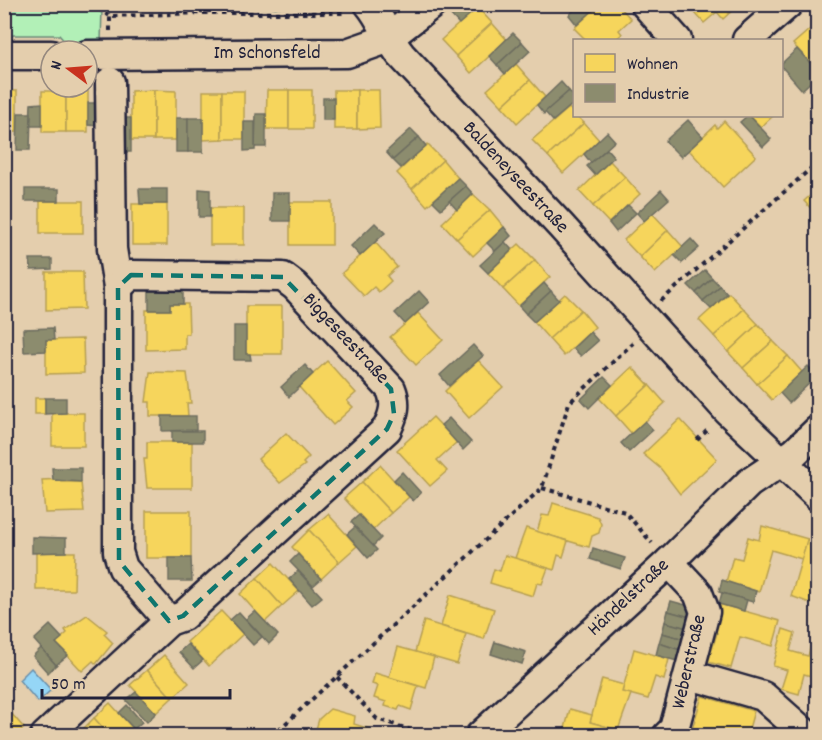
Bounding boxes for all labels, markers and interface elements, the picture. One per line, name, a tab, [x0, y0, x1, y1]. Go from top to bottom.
north arrow	[39, 39, 99, 99]
legend	[573, 39, 783, 117]
street label: Im Schonsfeld	[213, 40, 321, 68]
text: Wohnen	[627, 53, 678, 78]
text: N	[45, 58, 69, 73]
text: Industrie	[627, 83, 689, 108]
street label: Baldeneyseestraße	[455, 115, 575, 241]
street label: Biggeseestraße	[295, 287, 395, 391]
street label: Händelstraße	[582, 552, 676, 643]
street label: Weberstraße	[666, 612, 714, 712]
scale bar	[42, 662, 230, 700]
text: 50 m	[51, 673, 86, 698]

